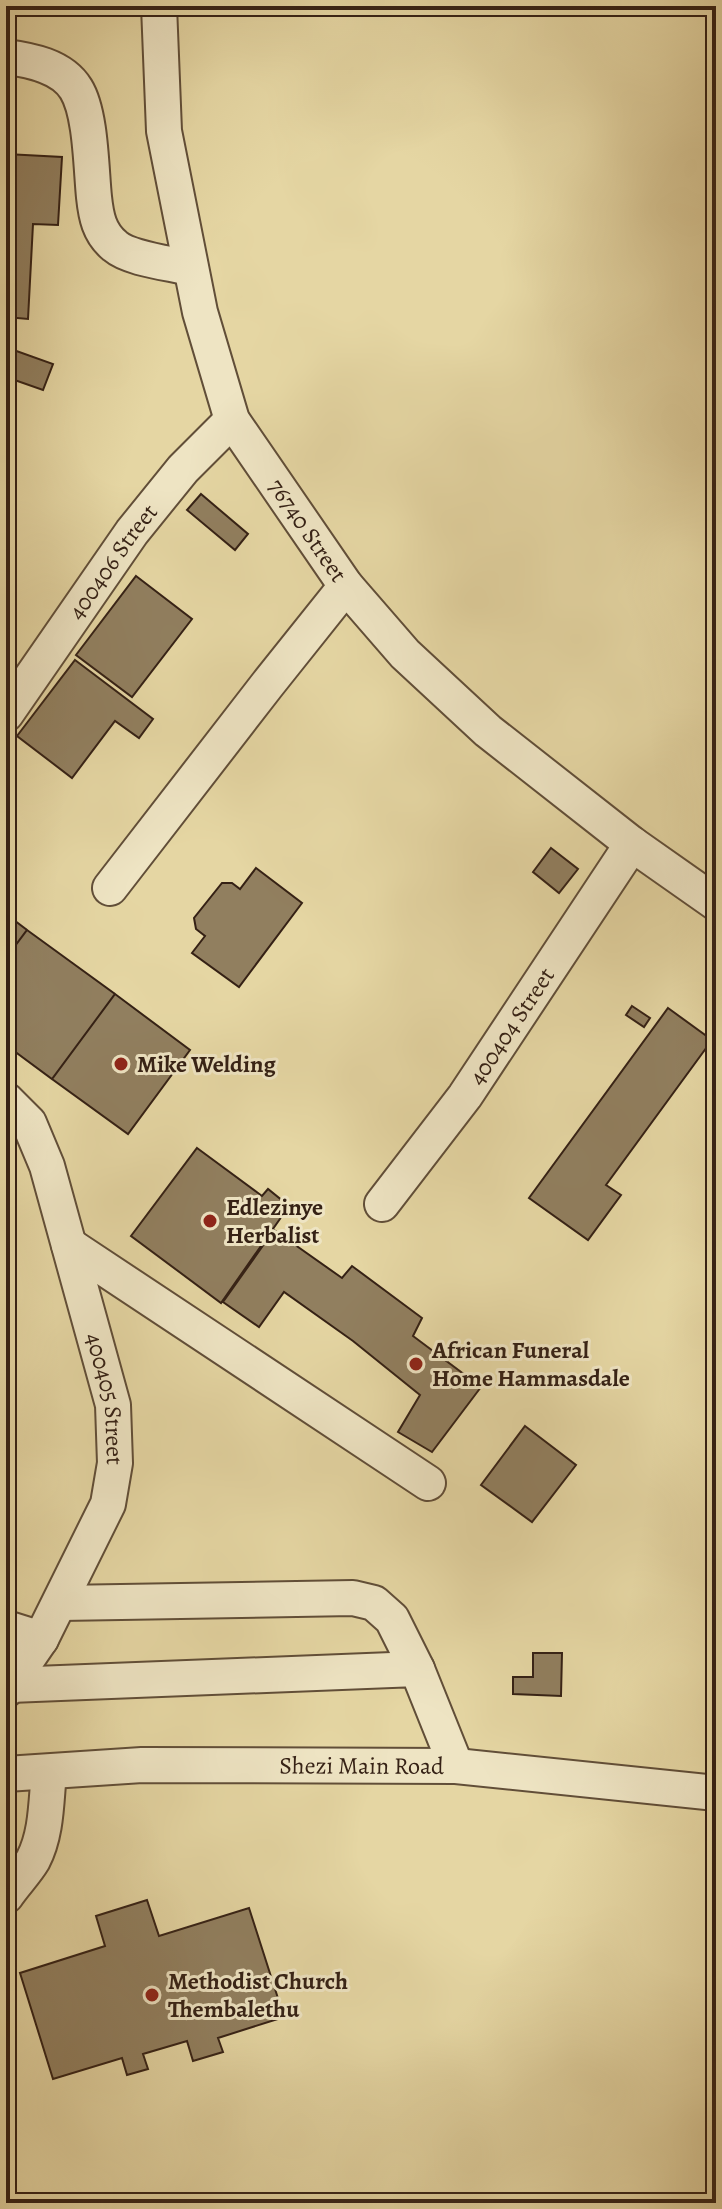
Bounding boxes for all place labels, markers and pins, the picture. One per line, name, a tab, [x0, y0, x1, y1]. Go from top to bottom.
place label: Mike Welding	[137, 1048, 276, 1080]
marker: Mike Welding	[112, 1055, 130, 1073]
place label: Edlezinye Herbalist	[226, 1191, 323, 1251]
marker: Edlezinye Herbalist	[201, 1212, 219, 1230]
place label: African Funeral Home Hammasdale	[431, 1334, 630, 1394]
marker: African Funeral Home Hammasdale	[407, 1355, 425, 1373]
place label: Methodist Church Thembalethu	[168, 1965, 348, 2025]
marker: Methodist Church Thembalethu	[143, 1986, 161, 2004]

